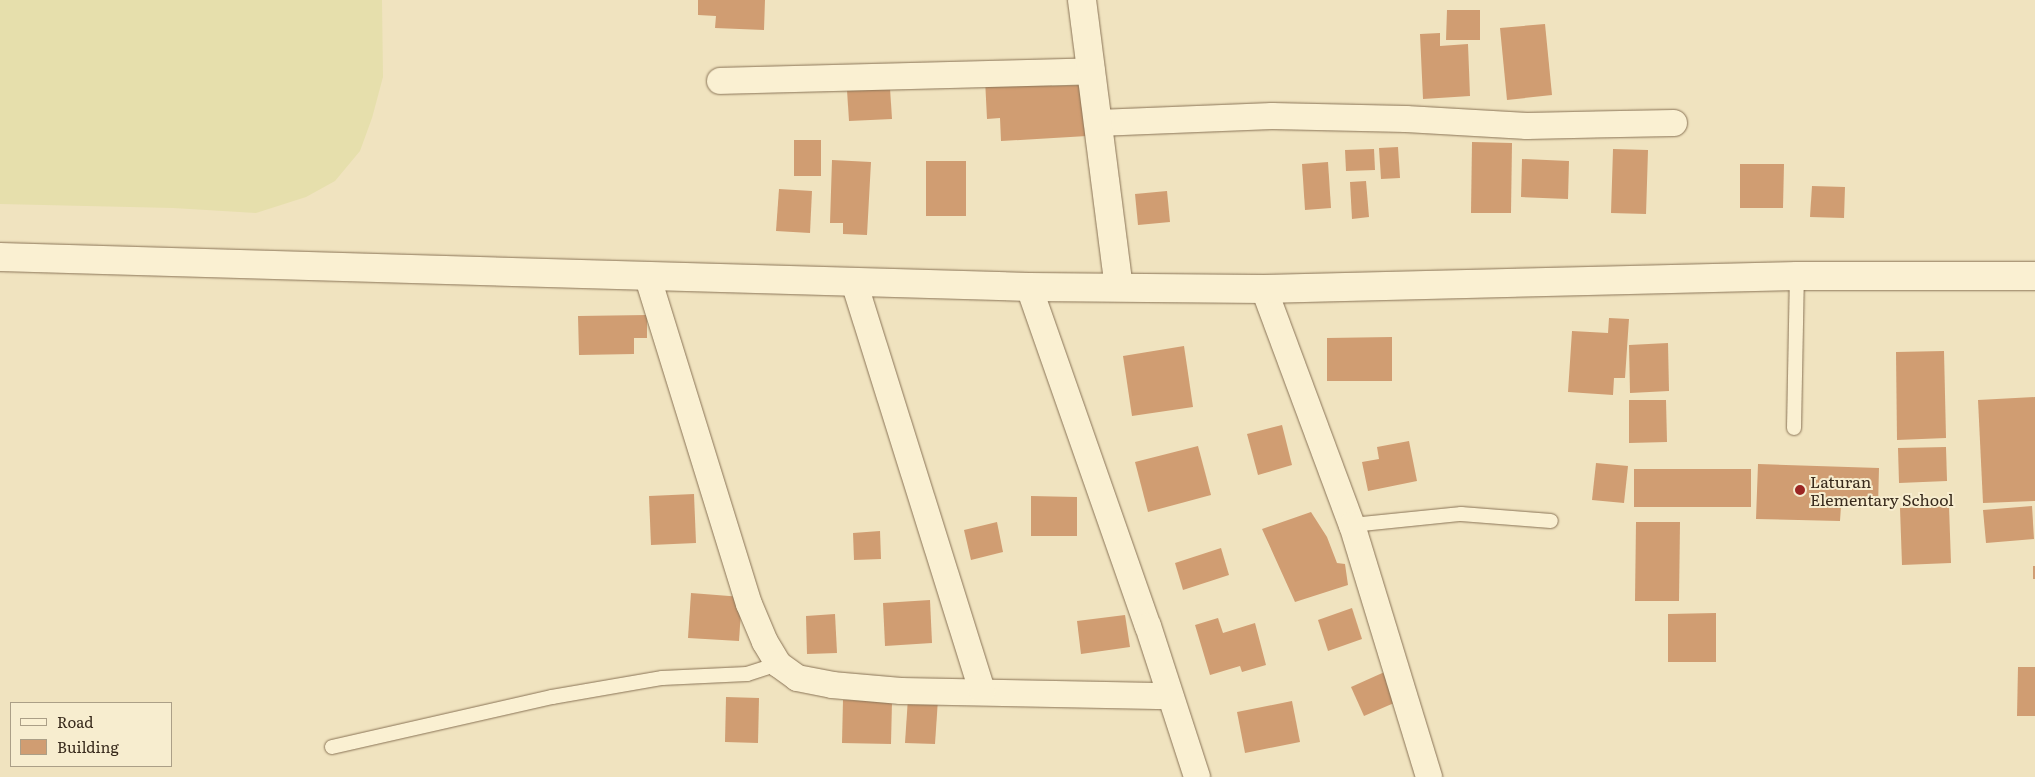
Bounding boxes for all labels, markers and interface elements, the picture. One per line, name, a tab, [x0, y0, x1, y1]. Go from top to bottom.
place label: Laturan Elementary School	[1810, 471, 1954, 509]
marker: Laturan Elementary School	[1794, 484, 1806, 496]
legend	[10, 702, 172, 767]
text: Road	[57, 710, 93, 733]
text: Building	[57, 735, 119, 758]

